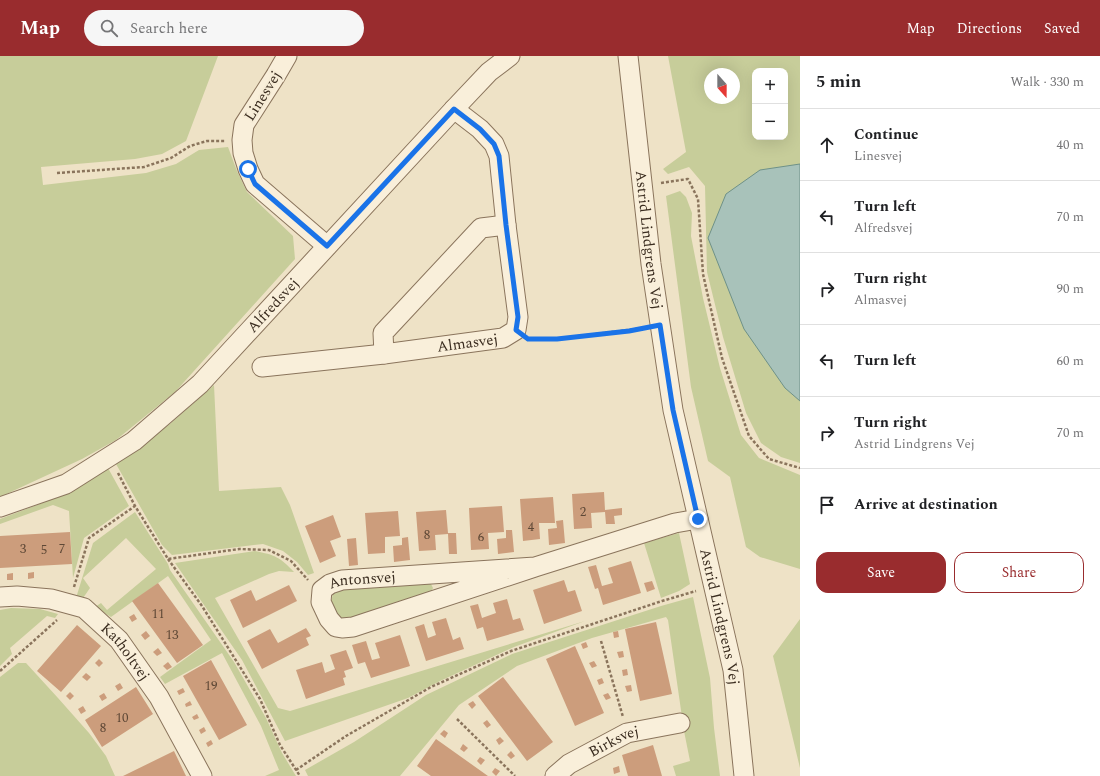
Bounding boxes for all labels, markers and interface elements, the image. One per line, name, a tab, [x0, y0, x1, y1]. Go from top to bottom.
search box	[84, 10, 364, 46]
text: Map	[20, 14, 60, 43]
icon: search	[98, 17, 120, 39]
text: Search here	[130, 17, 208, 40]
text: Map	[907, 18, 935, 39]
text: Directions	[957, 18, 1022, 39]
text: Saved	[1044, 18, 1080, 39]
street label: Linesvej	[238, 66, 288, 126]
north arrow	[704, 68, 740, 104]
map controls	[752, 68, 788, 140]
button: +	[752, 68, 788, 104]
text: 5 min	[816, 69, 861, 95]
text: Walk · 330 m	[1010, 72, 1084, 92]
button: −	[752, 104, 788, 140]
text: Continue	[854, 123, 919, 146]
icon: ahead	[816, 134, 838, 156]
text: 40 m	[1057, 135, 1084, 155]
text: Linesvej	[854, 146, 902, 166]
route start	[239, 160, 257, 178]
street label: Astrid Lindgrens Vej	[629, 169, 669, 311]
text: Turn left	[854, 195, 916, 218]
icon: left	[816, 206, 838, 228]
text: 70 m	[1057, 207, 1084, 227]
text: Alfredsvej	[854, 218, 913, 238]
text: Turn right	[854, 267, 927, 290]
street label: Alfredsvej	[241, 272, 304, 338]
icon: right	[816, 278, 838, 300]
text: 90 m	[1057, 279, 1084, 299]
text: Almasvej	[854, 290, 907, 310]
street label: Almasvej	[436, 327, 500, 358]
text: Turn left	[854, 349, 916, 372]
icon: left	[816, 350, 838, 372]
text: 60 m	[1057, 351, 1084, 371]
text: Turn right	[854, 411, 927, 434]
icon: right	[816, 422, 838, 444]
text: 70 m	[1057, 423, 1084, 443]
text: Astrid Lindgrens Vej	[854, 434, 975, 454]
text: Arrive at destination	[854, 493, 998, 516]
icon: arrive	[816, 494, 838, 516]
house number: 2	[580, 502, 586, 522]
route end	[689, 510, 707, 528]
house number: 4	[528, 517, 535, 537]
house number: 8	[424, 525, 430, 545]
house number: 6	[478, 527, 485, 547]
house number: 3	[20, 539, 27, 559]
house number: 7	[59, 539, 65, 559]
house number: 5	[41, 540, 47, 560]
street label: Astrid Lindgrens Vej	[694, 546, 746, 686]
button: Save	[816, 552, 946, 593]
button: Share	[954, 552, 1084, 593]
street label: Antonsvej	[325, 565, 397, 595]
house number: 11	[152, 604, 165, 624]
street label: Katholtvej	[96, 617, 156, 686]
house number: 13	[166, 625, 179, 645]
house number: 19	[205, 676, 218, 696]
house number: 10	[116, 708, 129, 728]
house number: 8	[100, 718, 106, 738]
street label: Birksvej	[584, 719, 641, 763]

